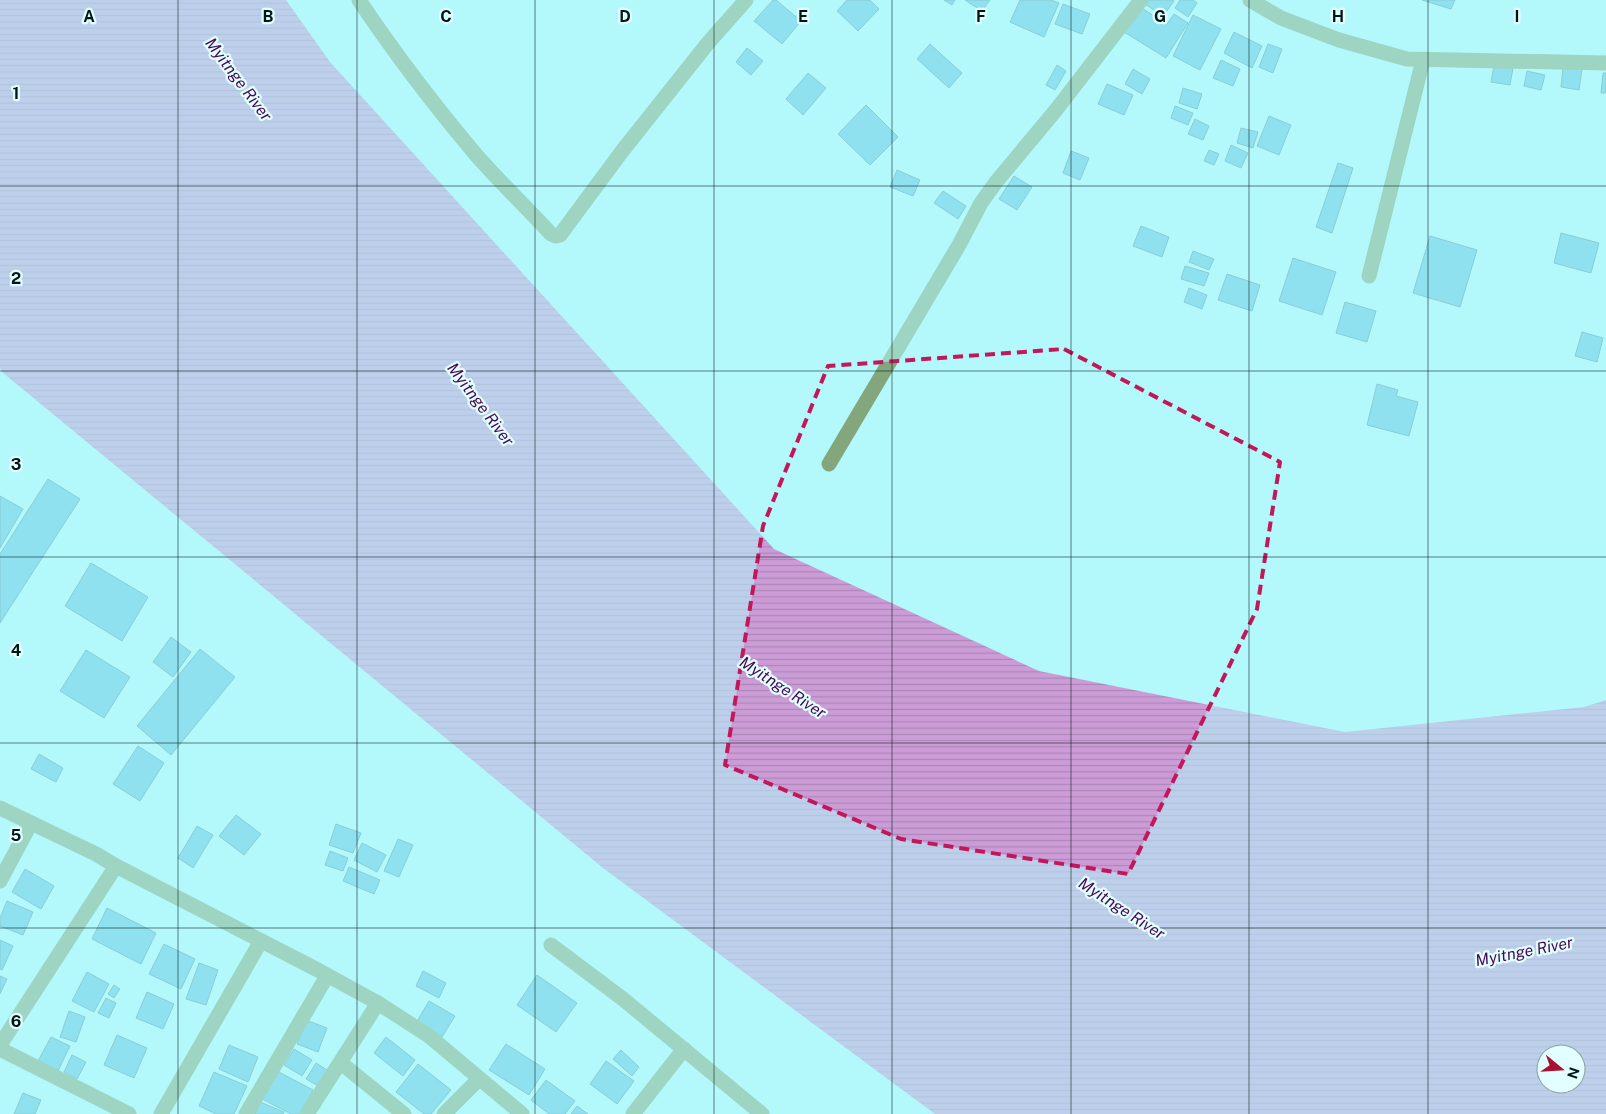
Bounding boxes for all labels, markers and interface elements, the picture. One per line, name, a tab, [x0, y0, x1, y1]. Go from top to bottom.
text: A	[83, 7, 95, 26]
text: B	[263, 7, 274, 26]
text: C	[440, 7, 452, 26]
text: D	[619, 7, 631, 26]
text: E	[798, 7, 808, 26]
text: F	[976, 7, 986, 26]
text: G	[1154, 7, 1166, 26]
text: H	[1332, 7, 1344, 26]
text: I	[1515, 7, 1519, 26]
water label: Myitnge River	[201, 34, 277, 125]
text: 1	[13, 84, 19, 103]
text: 2	[11, 269, 21, 288]
water label: Myitnge River	[443, 359, 519, 450]
text: 3	[11, 455, 21, 474]
text: 4	[11, 641, 22, 660]
water label: Myitnge River	[736, 652, 830, 723]
text: 5	[11, 826, 22, 845]
water label: Myitnge River	[1075, 873, 1169, 944]
water label: Myitnge River	[1474, 933, 1575, 970]
text: 6	[11, 1012, 21, 1031]
north arrow	[1536, 1044, 1586, 1094]
text: N	[1564, 1065, 1583, 1081]

